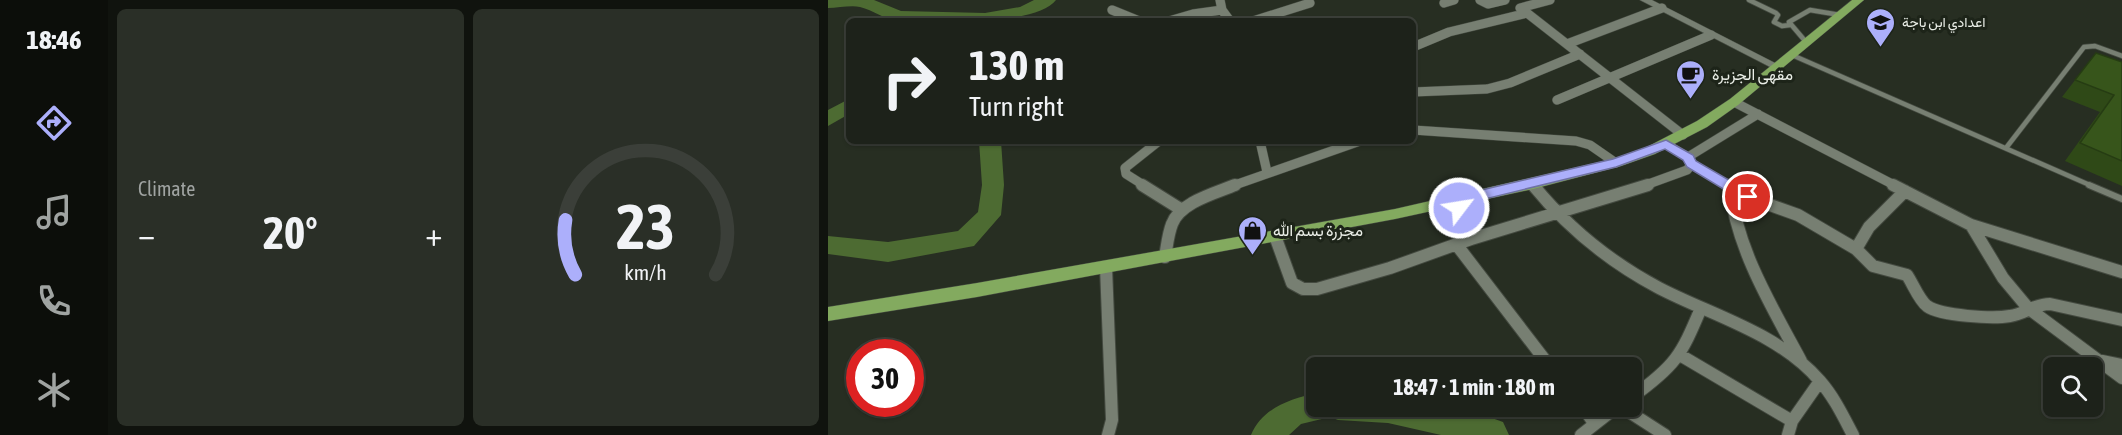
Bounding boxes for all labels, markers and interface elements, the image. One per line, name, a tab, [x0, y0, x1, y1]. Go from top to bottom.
school or university icon: اعدادي ابن باجة	[1865, 6, 1897, 48]
place label: اعدادي ابن باجة	[1902, 14, 1986, 34]
text: 18:46	[26, 24, 82, 55]
text: 130 m	[969, 41, 1064, 89]
icon: right	[870, 42, 948, 120]
cafe icon: مقهى الجزيرة	[1675, 58, 1707, 100]
place label: مقهى الجزيرة	[1712, 65, 1793, 85]
text: Turn right	[969, 91, 1064, 122]
icon: directions	[33, 102, 75, 144]
pin	[1722, 171, 1773, 222]
position arrow	[1427, 176, 1491, 240]
text: Climate	[138, 177, 195, 200]
icon: arrive	[1731, 180, 1764, 213]
icon: music	[33, 191, 75, 233]
text: 23	[616, 191, 675, 262]
text: 20°	[263, 207, 318, 259]
shop icon: مجزرة بسم الله	[1236, 214, 1268, 256]
text: −	[138, 215, 155, 253]
text: +	[425, 215, 442, 253]
place label: مجزرة بسم الله	[1273, 221, 1363, 241]
text: km/h	[624, 260, 667, 285]
icon: phone	[33, 280, 75, 322]
speed limit sign: 30	[846, 339, 924, 417]
map controls	[2043, 357, 2103, 417]
button: search	[2043, 357, 2103, 417]
icon: climate	[33, 369, 75, 411]
text: 18:47 · 1 min · 180 m	[1393, 374, 1555, 400]

